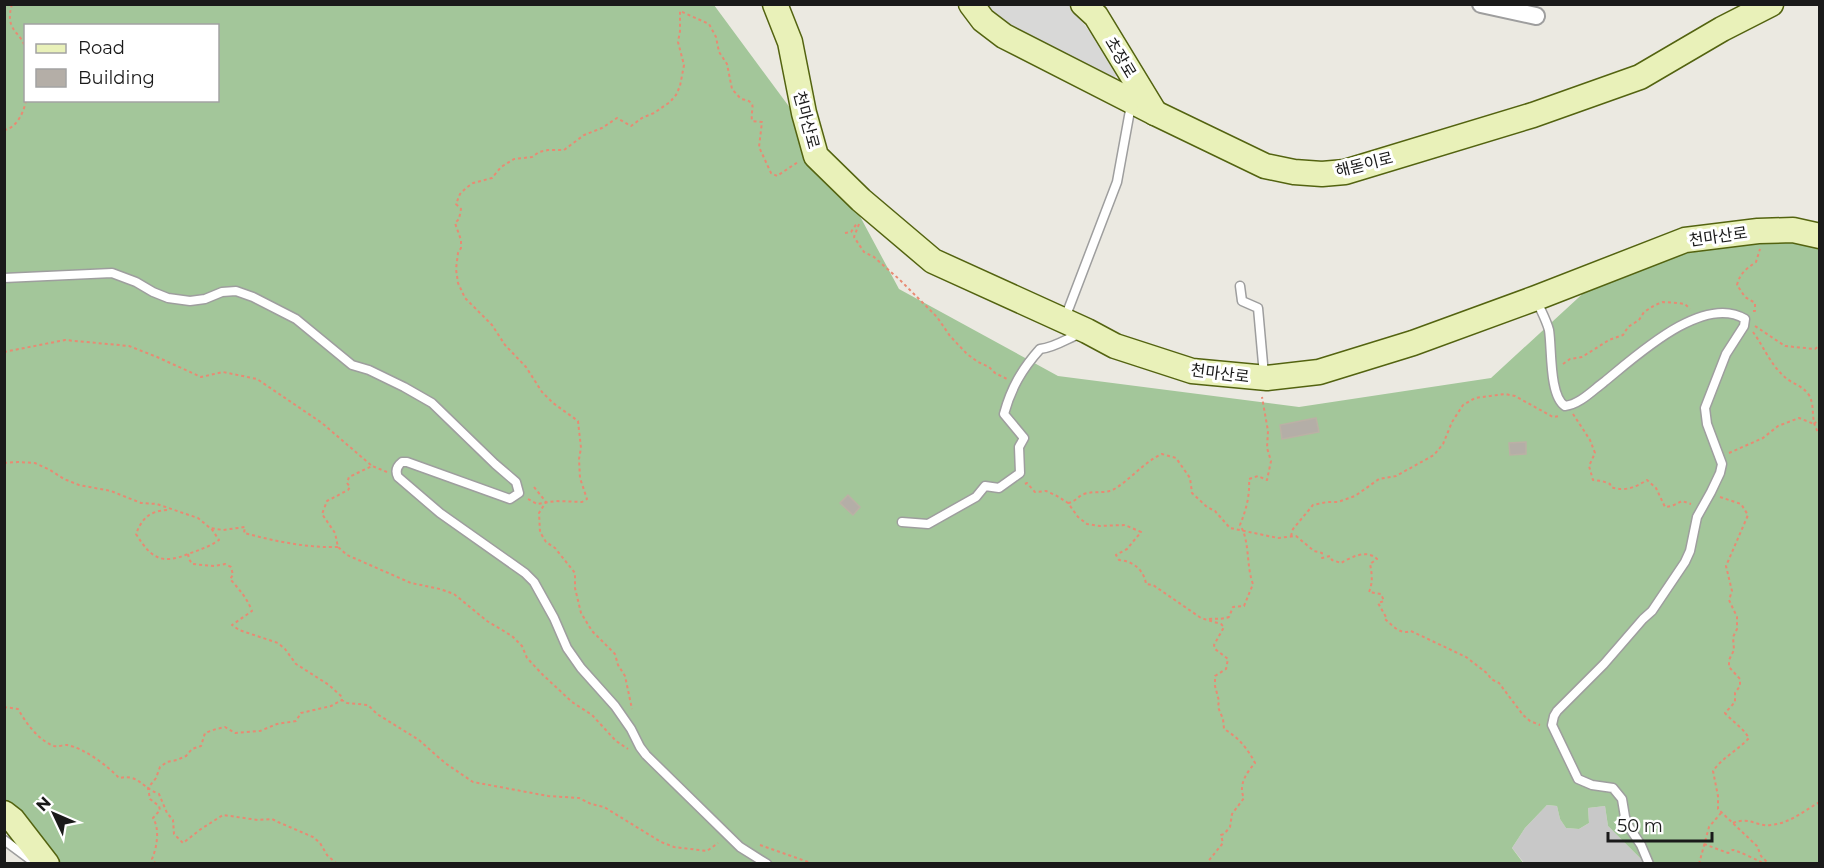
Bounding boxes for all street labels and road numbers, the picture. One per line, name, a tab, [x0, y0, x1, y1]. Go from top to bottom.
street label: 초장로	[1101, 33, 1140, 81]
street label: 천마산로	[790, 89, 823, 151]
street label: 해돋이로	[1333, 148, 1395, 181]
street label: 천마산로	[1688, 223, 1749, 250]
street label: 천마산로	[1190, 360, 1251, 387]

